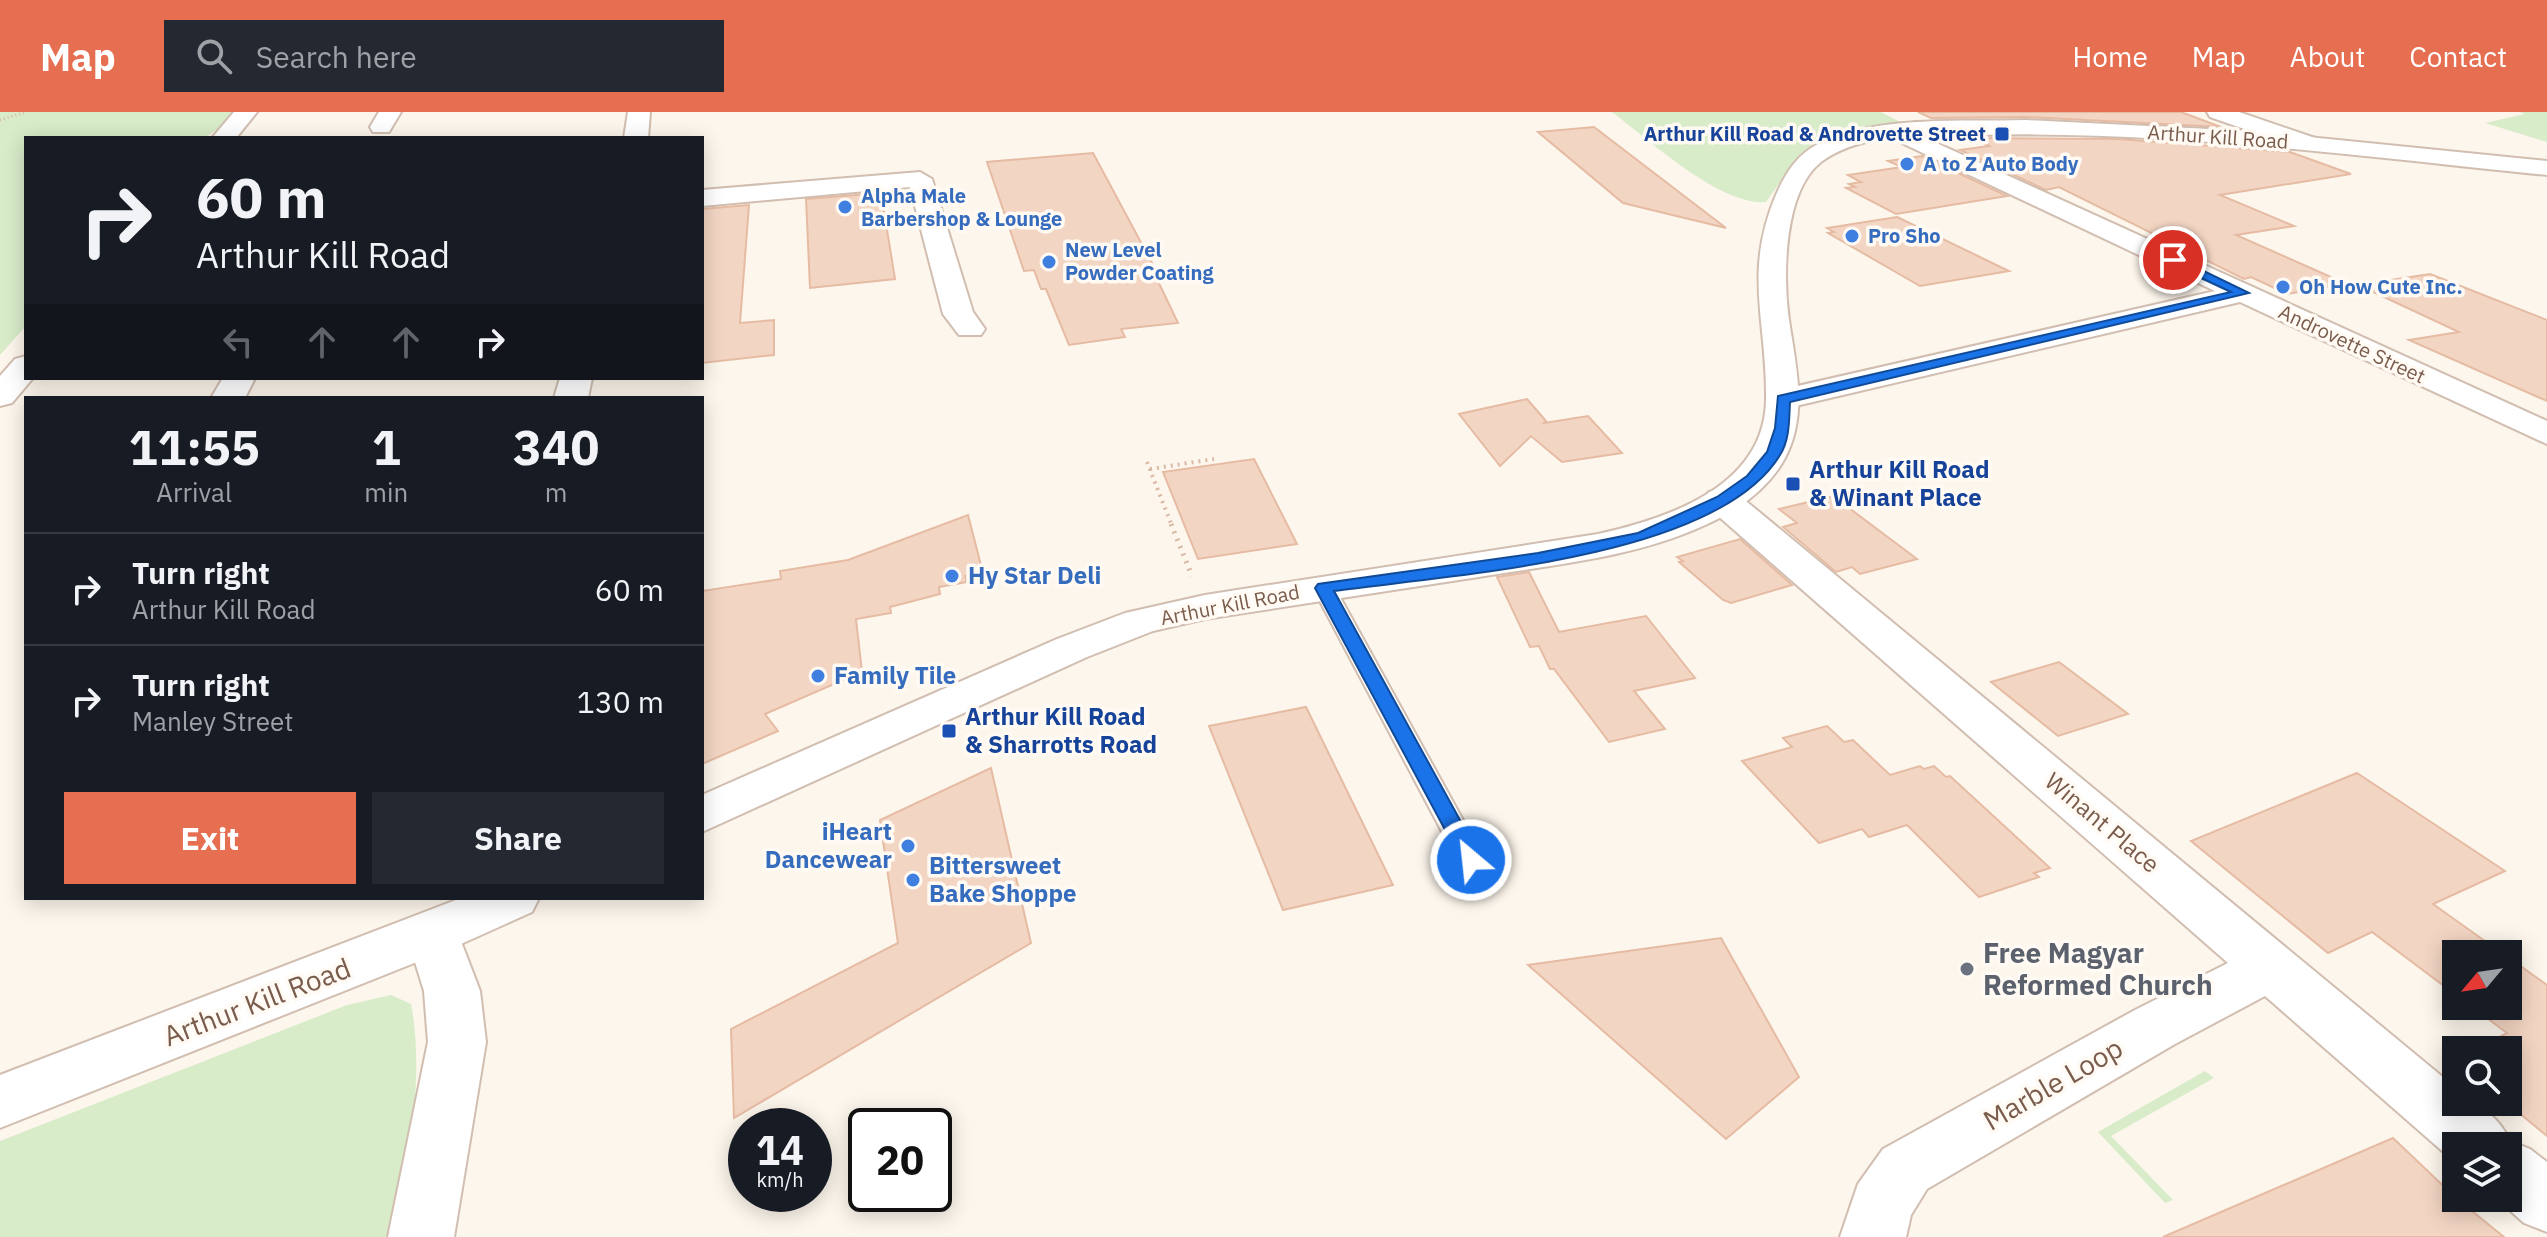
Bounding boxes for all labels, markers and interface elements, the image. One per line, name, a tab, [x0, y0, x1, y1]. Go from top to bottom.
search box	[164, 20, 724, 92]
text: Map	[40, 32, 116, 81]
icon: search	[192, 34, 236, 78]
text: Search here	[256, 37, 417, 76]
text: Home	[2072, 38, 2148, 75]
text: Map	[2192, 38, 2246, 75]
text: About	[2290, 38, 2365, 75]
text: Contact	[2409, 38, 2507, 75]
street label: Arthur Kill Road	[2147, 118, 2289, 155]
place label: Arthur Kill Road & Androvette Street	[1644, 120, 1986, 147]
marker: Arthur Kill Road & Androvette Street	[1993, 125, 2011, 143]
place label: A to Z Auto Body	[1923, 150, 2079, 177]
marker: A to Z Auto Body	[1898, 155, 1916, 173]
text: 60 m	[196, 161, 326, 233]
icon: right	[64, 168, 168, 272]
place label: Alpha Male Barbershop & Lounge	[861, 182, 1062, 232]
marker: Alpha Male Barbershop & Lounge	[836, 198, 854, 216]
place label: Pro Sho	[1868, 222, 1941, 249]
pin	[2139, 226, 2207, 294]
marker: Pro Sho	[1843, 227, 1861, 245]
text: Arthur Kill Road	[196, 231, 450, 278]
place label: New Level Powder Coating	[1065, 236, 1214, 286]
icon: arrive	[2151, 238, 2195, 282]
marker: New Level Powder Coating	[1040, 253, 1058, 271]
place label: Oh How Cute Inc.	[2299, 273, 2463, 300]
marker: Oh How Cute Inc.	[2274, 278, 2292, 296]
street label: Androvette Street	[2274, 298, 2430, 389]
icon: left	[216, 320, 260, 364]
icon: ahead	[300, 320, 344, 364]
icon: ahead	[384, 320, 428, 364]
icon: right	[468, 320, 512, 364]
text: 11:55	[129, 416, 260, 478]
text: 1	[372, 416, 401, 478]
text: 340	[513, 416, 599, 478]
place label: Arthur Kill Road & Winant Place	[1809, 453, 1990, 513]
text: Arrival	[156, 475, 232, 509]
text: min	[364, 475, 408, 509]
text: m	[545, 475, 567, 509]
marker: Arthur Kill Road & Winant Place	[1784, 475, 1802, 493]
text: Turn right	[132, 553, 270, 592]
place label: Hy Star Deli	[968, 559, 1101, 591]
icon: right	[64, 567, 108, 611]
marker: Hy Star Deli	[943, 567, 961, 585]
text: 60 m	[595, 570, 664, 609]
street label: Arthur Kill Road	[1158, 578, 1302, 631]
text: Arthur Kill Road	[132, 592, 316, 626]
place label: Family Tile	[834, 659, 956, 691]
text: Turn right	[132, 665, 270, 704]
marker: Family Tile	[809, 667, 827, 685]
icon: right	[64, 679, 108, 723]
text: 130 m	[577, 682, 664, 721]
place label: Arthur Kill Road & Sharrotts Road	[965, 700, 1157, 760]
text: Manley Street	[132, 704, 293, 738]
marker: Arthur Kill Road & Sharrotts Road	[940, 722, 958, 740]
street label: Winant Place	[2039, 765, 2167, 880]
button: Exit	[64, 792, 356, 884]
button: Share	[372, 792, 664, 884]
place label: iHeart Dancewear	[765, 815, 892, 875]
position arrow	[1429, 818, 1513, 902]
marker: iHeart Dancewear	[899, 837, 917, 855]
place label: Bittersweet Bake Shoppe	[929, 849, 1077, 909]
marker: Bittersweet Bake Shoppe	[904, 871, 922, 889]
place label: Free Magyar Reformed Church	[1983, 934, 2213, 1003]
north arrow	[2442, 940, 2522, 1020]
map controls	[2442, 940, 2522, 1212]
street label: Arthur Kill Road	[158, 949, 356, 1054]
marker: Free Magyar Reformed Church	[1958, 960, 1976, 978]
street label: Marble Loop	[1976, 1029, 2129, 1138]
button: search	[2442, 1036, 2522, 1116]
speed limit sign: 20	[848, 1108, 952, 1212]
text: 14	[756, 1124, 804, 1176]
button: layers	[2442, 1132, 2522, 1212]
text: km/h	[756, 1166, 804, 1193]

